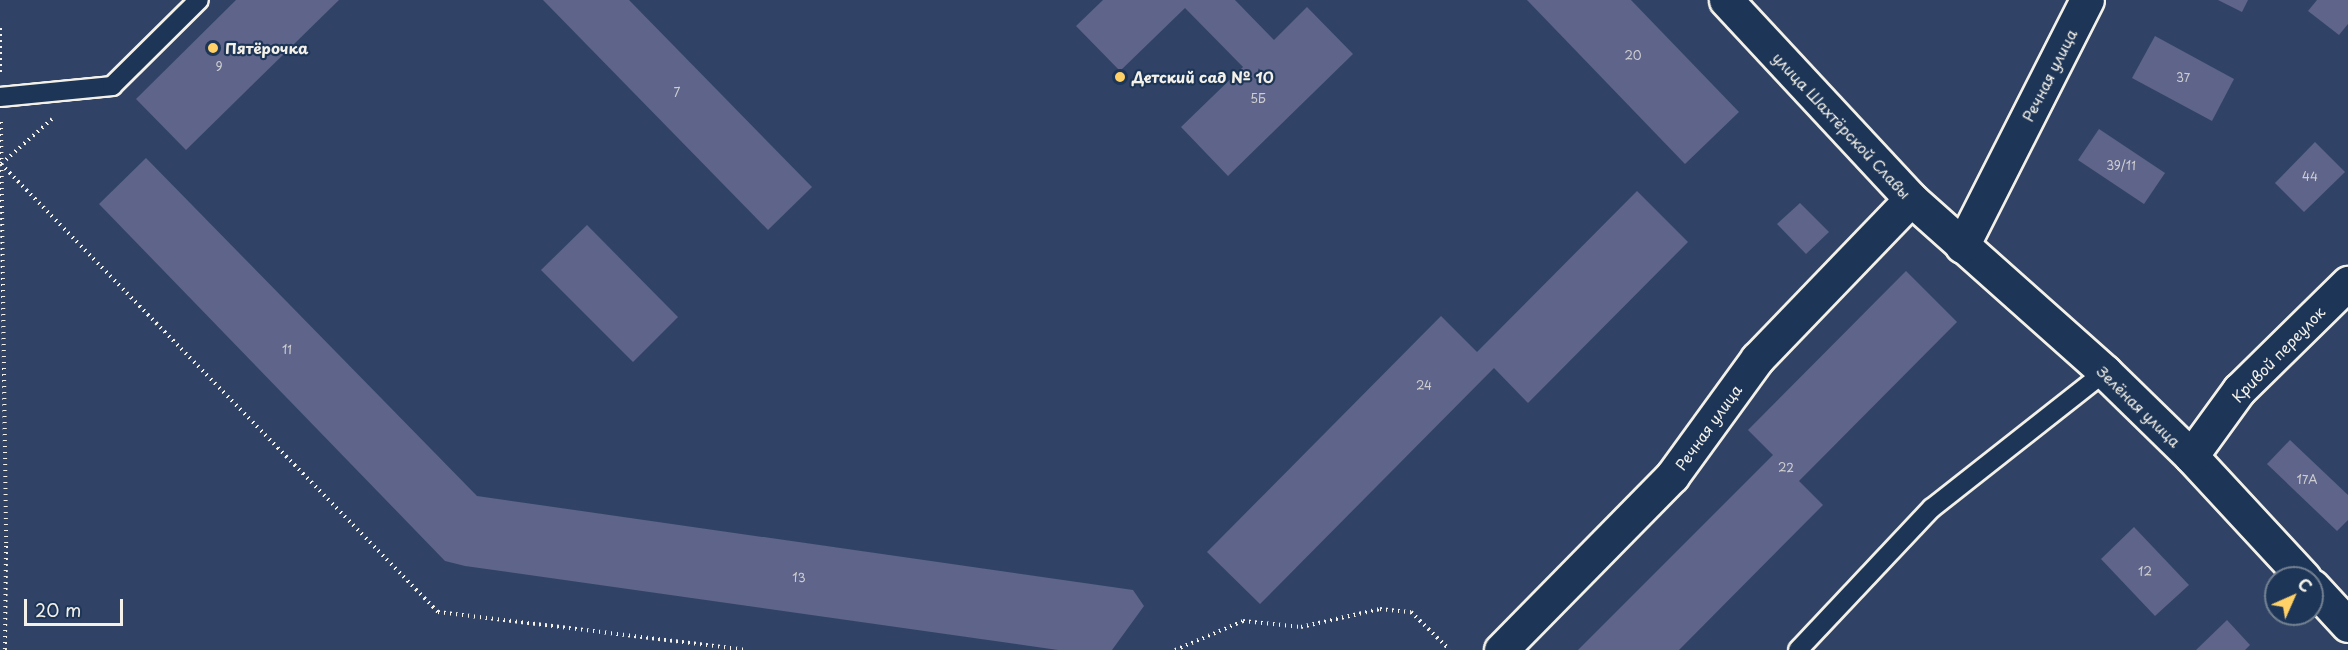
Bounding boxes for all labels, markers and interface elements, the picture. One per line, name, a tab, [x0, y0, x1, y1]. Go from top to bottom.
street label: Речная улица	[2018, 25, 2080, 125]
place label: Пятёрочка	[225, 39, 308, 57]
marker: Пятёрочка	[206, 41, 220, 55]
street label: улица Шахтёрской Славы	[1769, 48, 1915, 202]
house number: 20	[1624, 49, 1642, 63]
house number: 9	[215, 60, 223, 74]
place label: Детский сад № 10	[1132, 68, 1275, 86]
marker: Детский сад № 10	[1113, 70, 1127, 84]
house number: 37	[2176, 71, 2190, 85]
house number: 7	[674, 86, 680, 100]
house number: 5Б	[1250, 92, 1266, 106]
house number: 39/11	[2106, 159, 2136, 173]
house number: 44	[2302, 170, 2318, 184]
street label: Кривой переулок	[2228, 302, 2328, 406]
house number: 11	[282, 343, 292, 357]
street label: Зелёная улица	[2093, 361, 2185, 451]
house number: 24	[1416, 379, 1432, 393]
street label: Речная улица	[1671, 380, 1745, 474]
house number: 22	[1778, 461, 1794, 475]
house number: 17А	[2297, 473, 2317, 487]
house number: 12	[2138, 565, 2152, 579]
north arrow	[2264, 566, 2324, 626]
house number: 13	[792, 571, 806, 585]
text: С	[2293, 572, 2318, 597]
scale bar	[27, 587, 126, 625]
text: 20 m	[35, 596, 81, 623]

